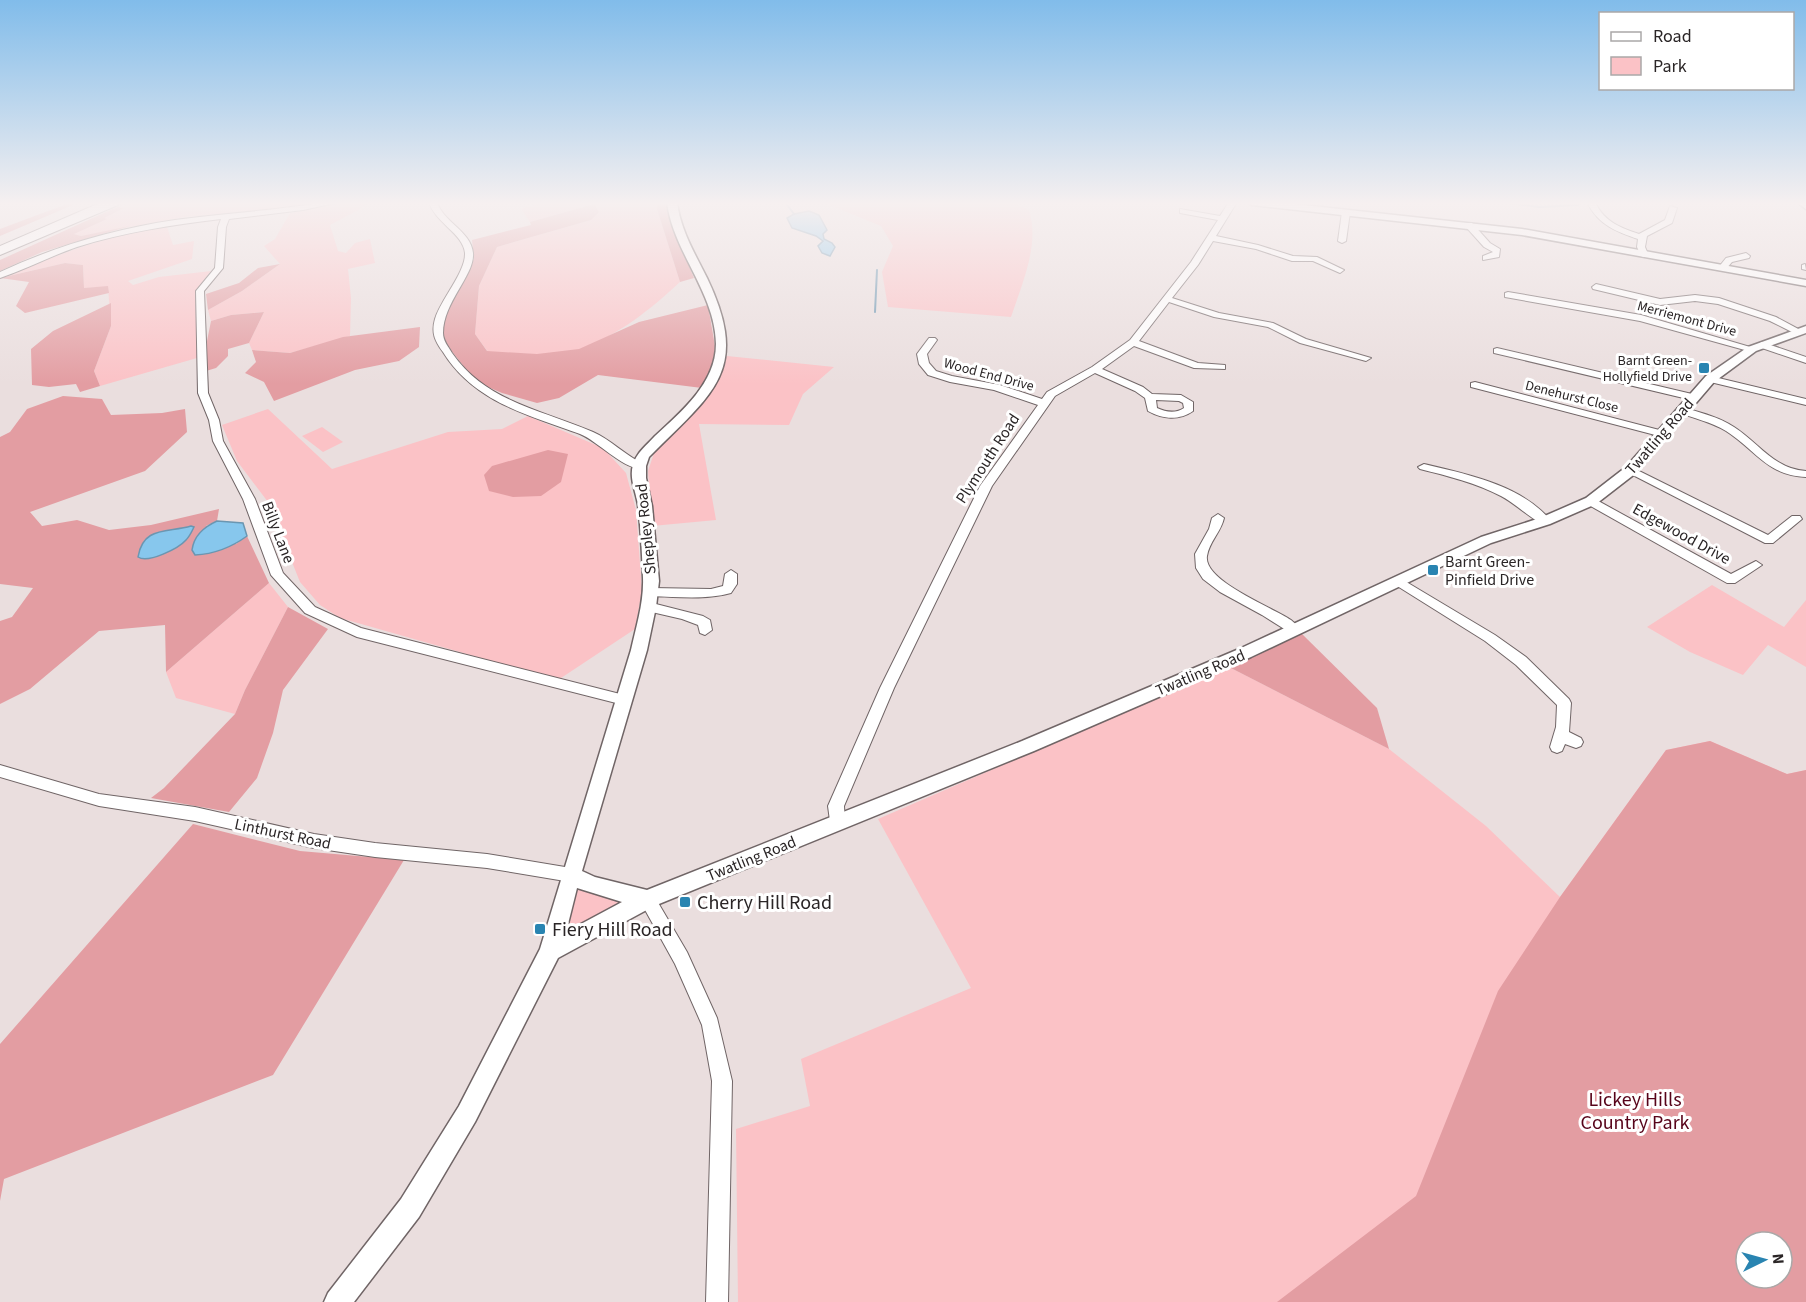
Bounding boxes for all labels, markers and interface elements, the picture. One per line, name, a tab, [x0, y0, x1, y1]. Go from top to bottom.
legend	[1599, 12, 1794, 90]
text: Road	[1653, 24, 1692, 49]
text: Park	[1653, 54, 1687, 79]
street label: Merriemont Drive	[1635, 296, 1739, 342]
place label: Barnt Green- Hollyfield Drive	[1603, 351, 1692, 387]
street label: Wood End Drive	[941, 353, 1036, 397]
marker: Barnt Green- Hollyfield Drive	[1697, 361, 1711, 375]
street label: Denehurst Close	[1523, 376, 1620, 418]
street label: Twatling Road	[1620, 394, 1699, 480]
street label: Plymouth Road	[951, 409, 1025, 508]
street label: Shepley Road	[630, 482, 662, 575]
street label: Billy Lane	[256, 498, 300, 567]
street label: Edgewood Drive	[1629, 498, 1734, 570]
place label: Barnt Green- Pinfield Drive	[1445, 551, 1534, 591]
marker: Barnt Green- Pinfield Drive	[1426, 563, 1440, 577]
street label: Twatling Road	[1152, 644, 1248, 702]
street label: Linthurst Road	[233, 813, 333, 855]
street label: Twatling Road	[703, 831, 800, 887]
place label: Cherry Hill Road	[697, 889, 832, 917]
marker: Cherry Hill Road	[678, 895, 692, 909]
place label: Fiery Hill Road	[552, 916, 673, 944]
marker: Fiery Hill Road	[533, 922, 547, 936]
park label: Lickey Hills Country Park	[1580, 1086, 1690, 1137]
north arrow	[1734, 1230, 1794, 1290]
text: N	[1767, 1253, 1789, 1265]

